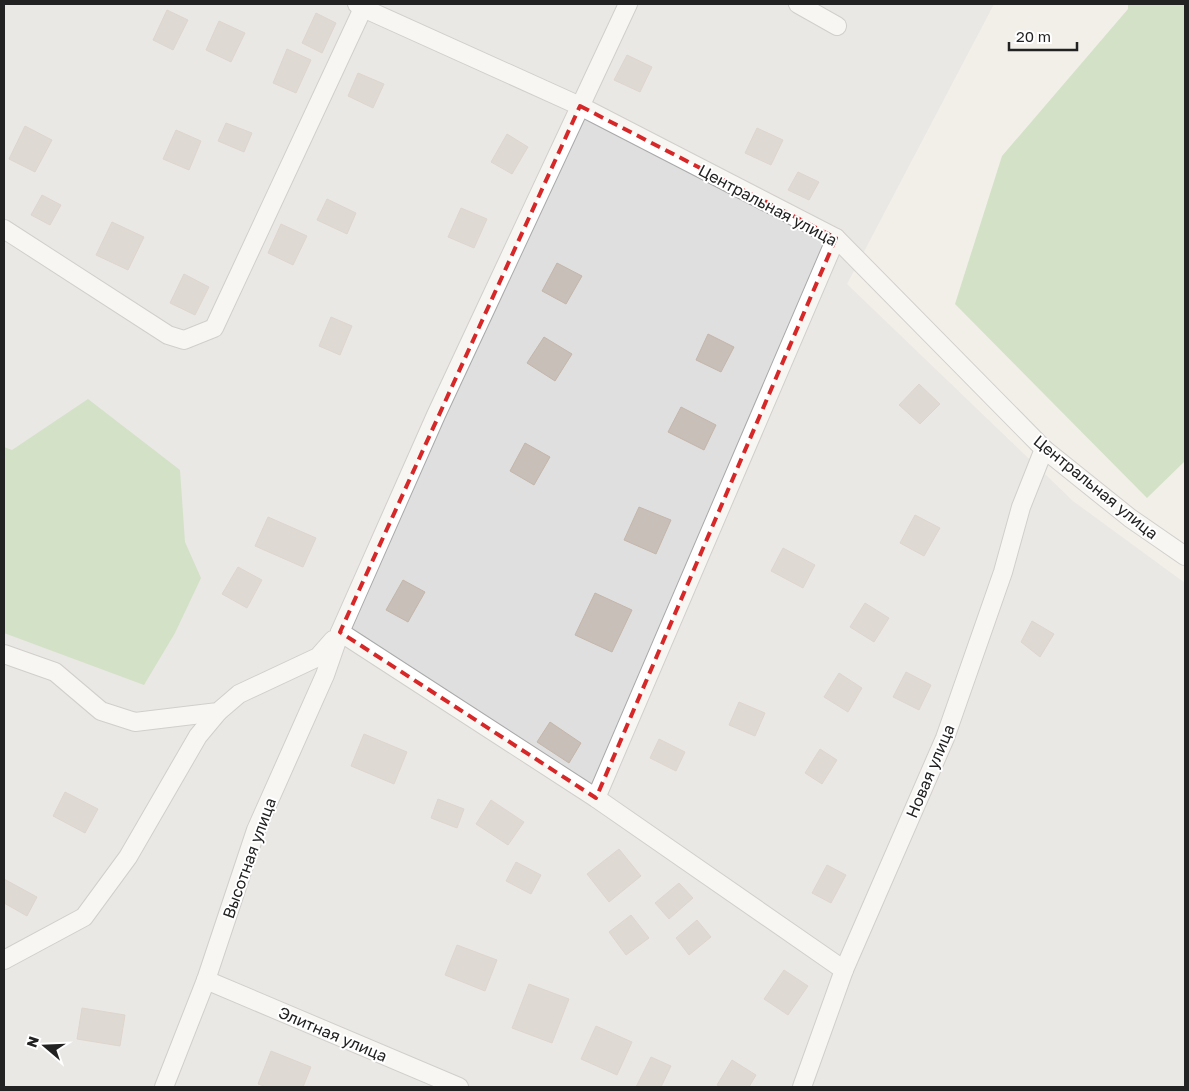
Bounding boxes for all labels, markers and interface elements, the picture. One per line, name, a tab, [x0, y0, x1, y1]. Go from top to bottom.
scale bar	[1009, 20, 1076, 52]
text: 20 m	[1016, 27, 1051, 45]
street label: Центральная улица	[695, 160, 841, 250]
street label: Центральная улица	[1030, 431, 1162, 543]
street label: Новая улица	[901, 721, 959, 821]
street label: Высотная улица	[218, 795, 280, 921]
street label: Элитная улица	[276, 1002, 390, 1066]
north arrow	[20, 1021, 70, 1071]
text: N	[22, 1034, 42, 1049]

